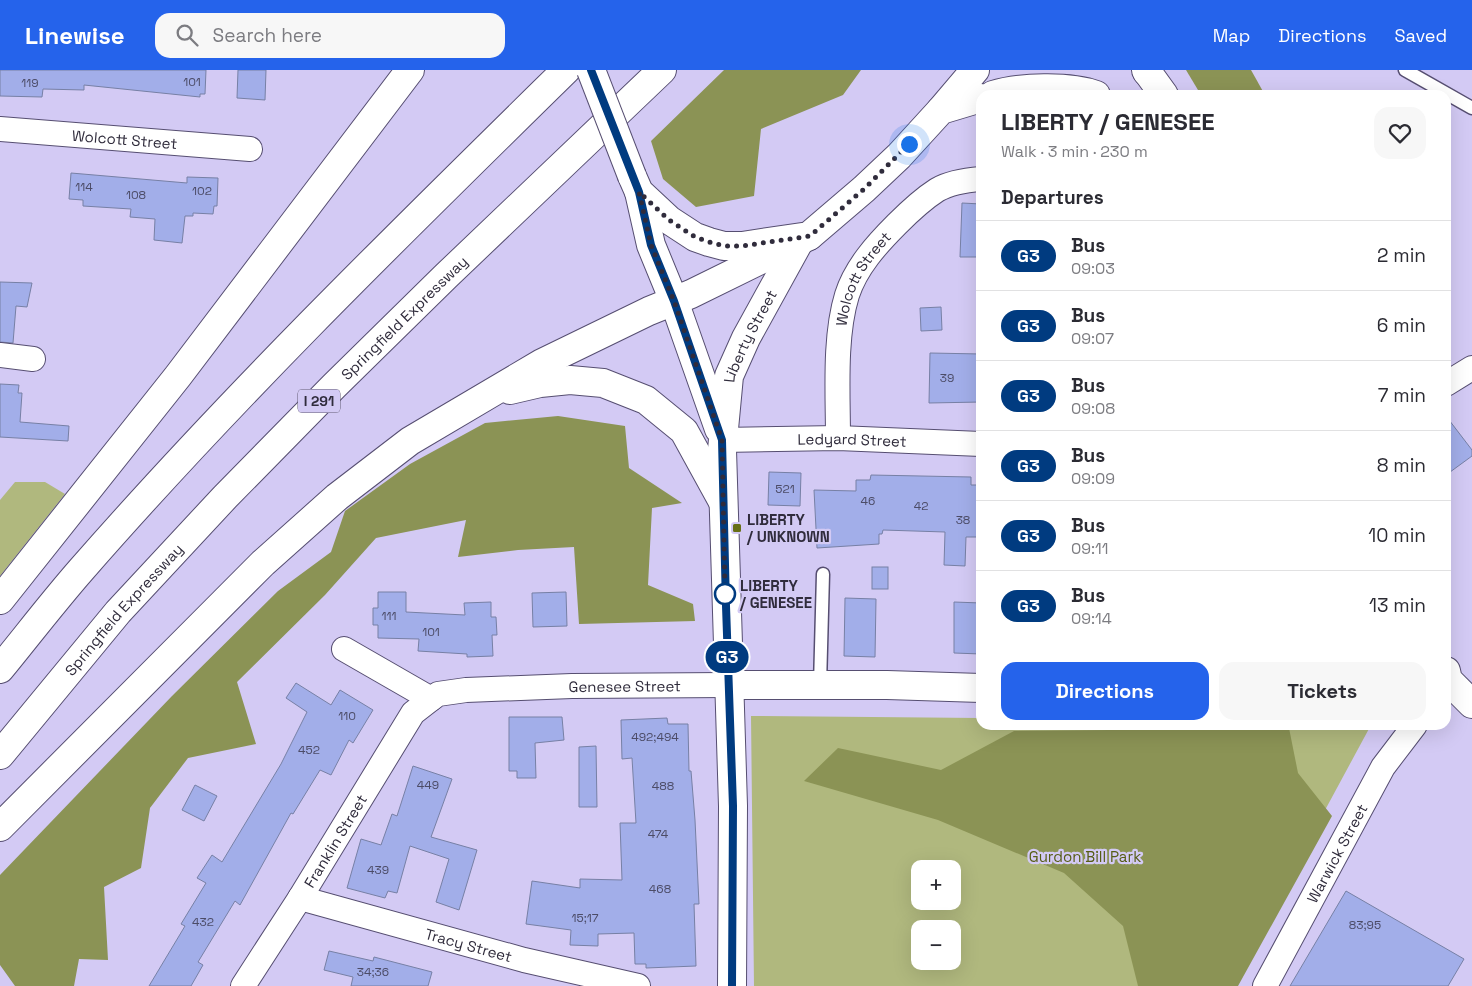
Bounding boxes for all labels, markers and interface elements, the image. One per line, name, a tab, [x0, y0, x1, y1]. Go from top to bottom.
search box	[155, 13, 505, 58]
text: Linewise	[25, 20, 125, 51]
icon: search	[173, 21, 201, 49]
text: Search here	[213, 23, 322, 48]
text: Map	[1213, 24, 1250, 47]
text: Directions	[1278, 24, 1367, 47]
text: Saved	[1395, 24, 1447, 47]
house number: 101	[183, 74, 201, 90]
house number: 119	[21, 75, 39, 91]
text: LIBERTY / GENESEE	[1001, 106, 1215, 137]
button: heart	[1374, 107, 1426, 159]
street label: Wolcott Street	[71, 125, 178, 153]
your location	[897, 132, 922, 157]
text: Walk · 3 min · 230 m	[1001, 141, 1148, 162]
house number: 114	[75, 179, 93, 195]
house number: 102	[192, 183, 212, 199]
text: Departures	[1001, 185, 1104, 210]
house number: 108	[126, 187, 146, 203]
street label: Wolcott Street	[831, 227, 894, 327]
text: Bus	[1071, 233, 1105, 258]
text: 2 min	[1377, 243, 1426, 268]
text: G3	[1017, 244, 1040, 267]
street label: Springfield Expressway	[337, 251, 471, 384]
text: 09:03	[1071, 258, 1115, 279]
street label: Liberty Street	[719, 286, 780, 383]
text: Bus	[1071, 303, 1105, 328]
text: 6 min	[1377, 313, 1426, 338]
text: G3	[1017, 314, 1040, 337]
text: 09:07	[1071, 328, 1114, 349]
house number: 39	[940, 370, 954, 386]
text: Bus	[1071, 373, 1105, 398]
text: 7 min	[1378, 383, 1426, 408]
text: G3	[1017, 384, 1040, 407]
road number: I 291	[298, 390, 340, 412]
text: 09:08	[1071, 398, 1115, 419]
street label: Ledyard Street	[797, 428, 907, 450]
text: Bus	[1071, 443, 1105, 468]
text: 8 min	[1377, 453, 1426, 478]
text: G3	[1017, 454, 1040, 477]
text: 09:09	[1071, 468, 1115, 489]
house number: 521	[775, 481, 795, 497]
house number: 46	[861, 493, 875, 509]
house number: 42	[914, 498, 928, 514]
place label: LIBERTY / UNKNOWN	[746, 510, 830, 546]
house number: 38	[956, 512, 970, 528]
text: Bus	[1071, 513, 1105, 538]
marker: LIBERTY / UNKNOWN	[731, 522, 743, 534]
text: 10 min	[1368, 523, 1426, 548]
text: G3	[1017, 524, 1040, 547]
text: 09:11	[1071, 538, 1108, 559]
street label: Springfield Expressway	[60, 539, 187, 679]
place label: LIBERTY / GENESEE	[739, 576, 812, 612]
marker: LIBERTY / GENESEE	[714, 583, 736, 605]
text: Bus	[1071, 583, 1105, 608]
text: 13 min	[1369, 593, 1426, 618]
text: G3	[1017, 594, 1040, 617]
house number: 111	[381, 608, 397, 624]
text: 09:14	[1071, 608, 1112, 629]
house number: 101	[422, 624, 440, 640]
line badge: G3	[704, 641, 750, 673]
text: G3	[716, 645, 738, 668]
button: Directions	[1001, 662, 1209, 720]
button: Tickets	[1219, 662, 1426, 720]
street label: Genesee Street	[568, 676, 681, 696]
house number: 110	[338, 708, 356, 724]
house number: 492;494	[631, 729, 679, 745]
house number: 452	[298, 742, 320, 758]
house number: 449	[417, 777, 439, 793]
house number: 488	[652, 778, 674, 794]
street label: Franklin Street	[299, 791, 371, 891]
street label: Warwick Street	[1302, 800, 1371, 906]
house number: 474	[648, 826, 669, 842]
park label: Gurdon Bill Park	[1029, 847, 1141, 866]
map controls	[911, 860, 961, 970]
button: +	[911, 860, 961, 910]
house number: 439	[367, 862, 389, 878]
house number: 468	[649, 881, 671, 897]
house number: 15;17	[571, 910, 599, 926]
house number: 432	[192, 914, 214, 930]
house number: 83;95	[1349, 917, 1381, 933]
button: −	[911, 920, 961, 970]
street label: Tracy Street	[423, 924, 514, 966]
house number: 34;36	[357, 964, 389, 980]

